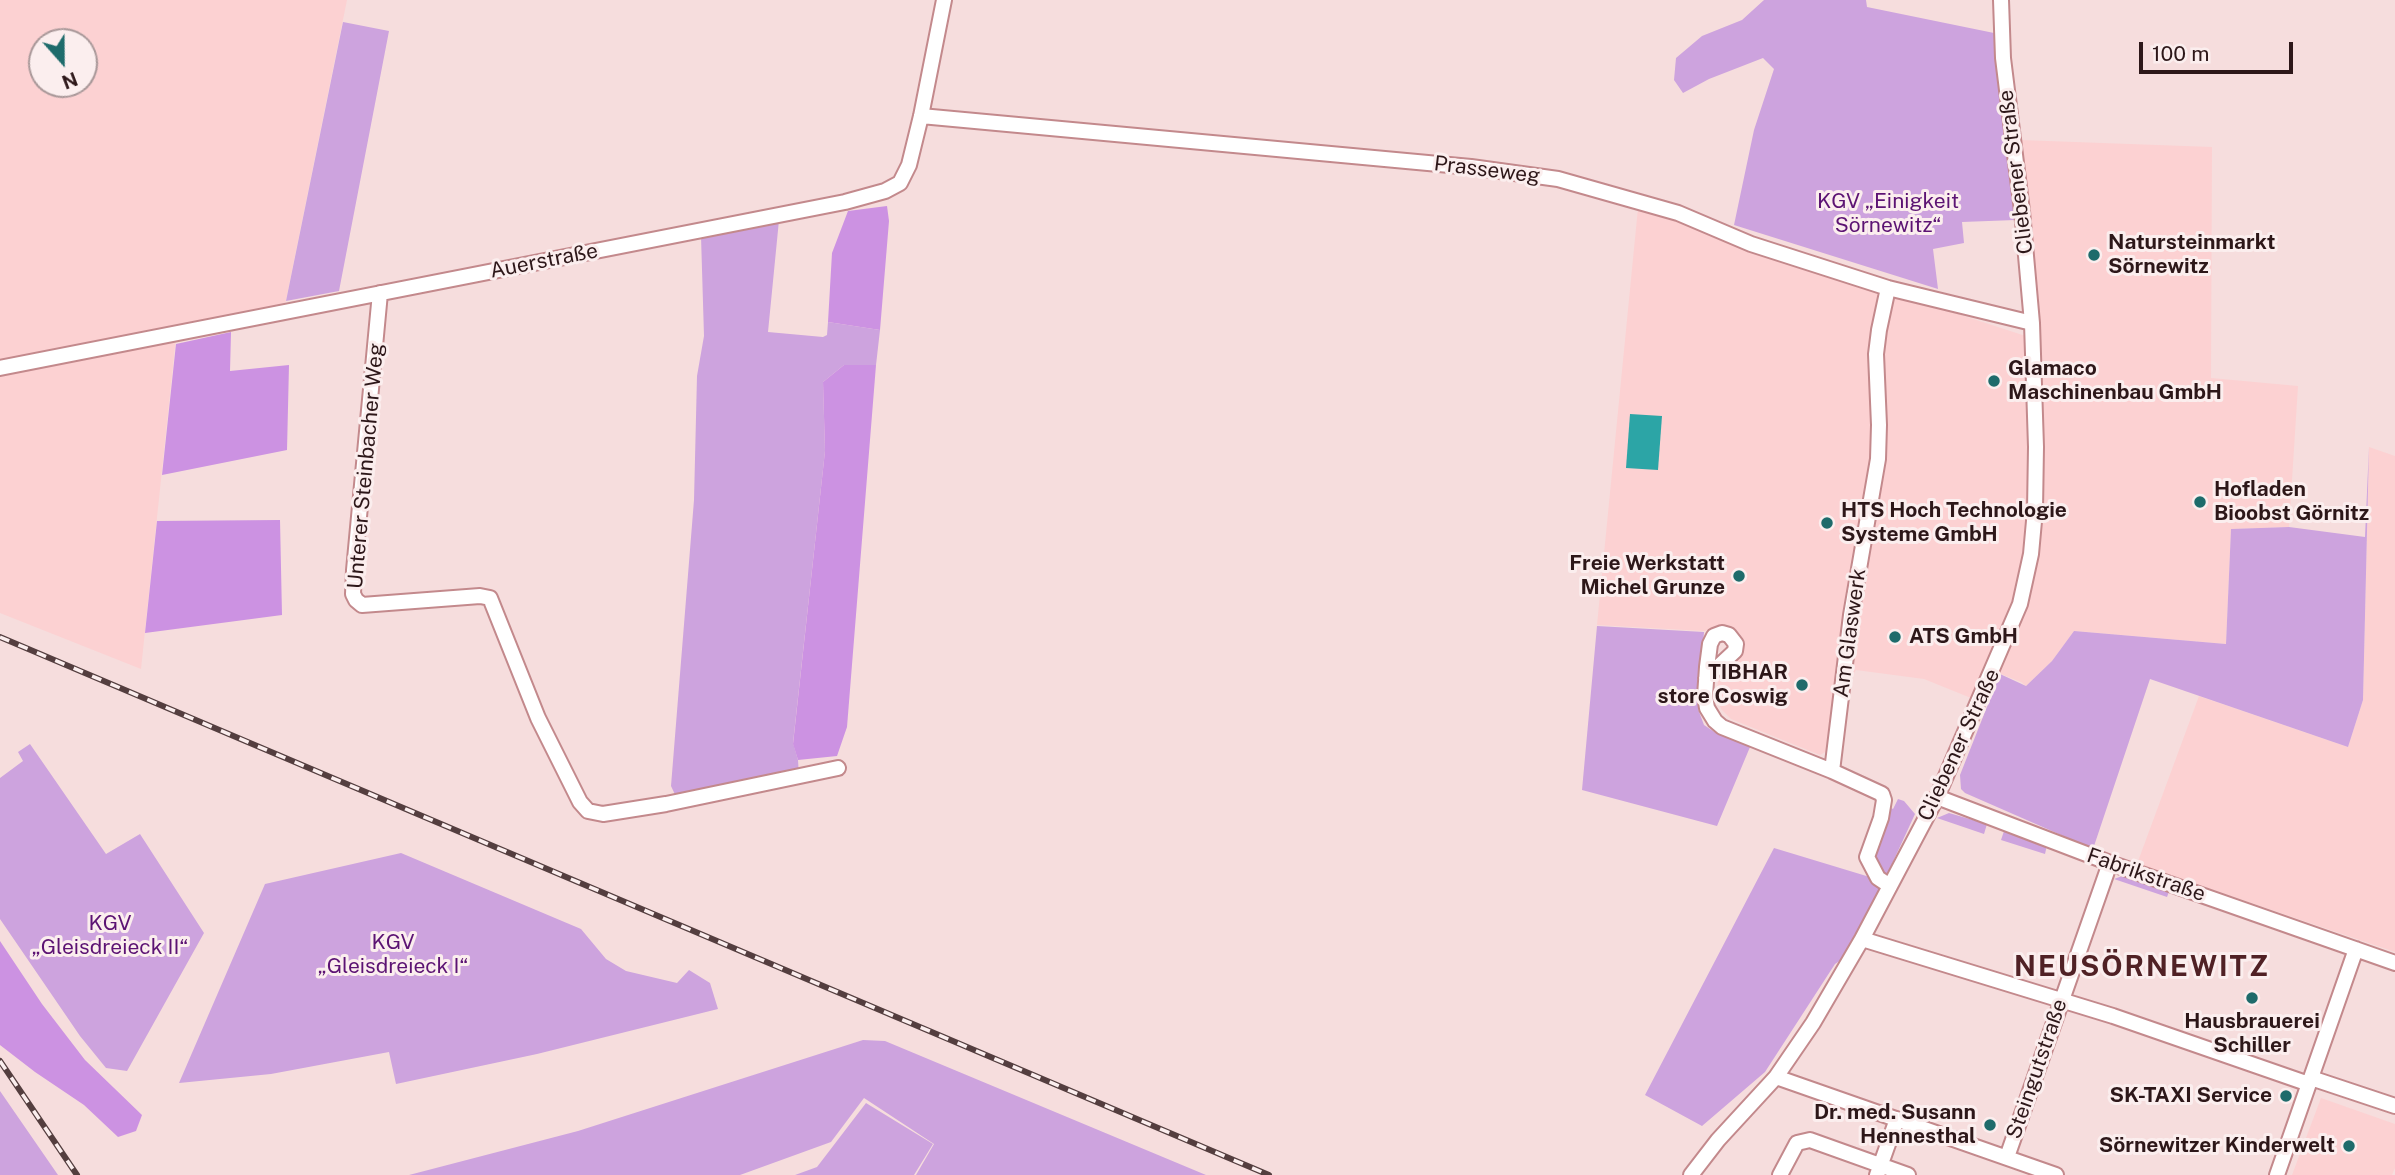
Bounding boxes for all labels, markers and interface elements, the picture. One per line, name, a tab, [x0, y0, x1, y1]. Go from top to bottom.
north arrow	[28, 28, 98, 98]
scale bar	[2143, 28, 2297, 72]
text: 100 m	[2152, 41, 2209, 66]
text: N	[59, 68, 81, 94]
street label: Cliebener Straße	[1993, 89, 2039, 255]
street label: Prasseweg	[1432, 151, 1542, 189]
park label: KGV „Einigkeit Sörnewitz“	[1817, 189, 1959, 239]
place label: Natursteinmarkt Sörnewitz	[2108, 230, 2276, 280]
street label: Auerstraße	[488, 238, 600, 284]
marker: Natursteinmarkt Sörnewitz	[2086, 247, 2102, 263]
street label: Unterer Steinbacher Weg	[343, 342, 389, 590]
place label: Glamaco Maschinenbau GmbH	[2008, 356, 2222, 406]
marker: Glamaco Maschinenbau GmbH	[1986, 373, 2002, 389]
place label: Hofladen Bioobst Görnitz	[2214, 477, 2369, 527]
marker: Hofladen Bioobst Görnitz	[2192, 494, 2208, 510]
place label: HTS Hoch Technologie Systeme GmbH	[1841, 498, 2067, 548]
marker: HTS Hoch Technologie Systeme GmbH	[1819, 515, 1835, 531]
place label: Freie Werkstatt Michel Grunze	[1569, 551, 1725, 601]
street label: Am Glaswerk	[1828, 567, 1872, 699]
marker: Freie Werkstatt Michel Grunze	[1731, 568, 1747, 584]
place label: ATS GmbH	[1909, 624, 2018, 650]
marker: ATS GmbH	[1887, 629, 1903, 645]
place label: TIBHAR store Coswig	[1658, 660, 1788, 710]
street label: Cliebener Straße	[1913, 665, 2005, 825]
marker: TIBHAR store Coswig	[1794, 677, 1810, 693]
street label: Fabrikstraße	[2083, 843, 2209, 907]
park label: KGV „Gleisdreieck II“	[32, 911, 188, 961]
park label: KGV „Gleisdreieck I“	[318, 930, 468, 980]
district label: NEUSÖRNEWITZ	[2016, 950, 2268, 984]
marker: Hausbrauerei Schiller	[2244, 990, 2260, 1006]
street label: Steingutstraße	[2001, 996, 2073, 1142]
place label: Hausbrauerei Schiller	[2184, 1009, 2320, 1059]
place label: SK-TAXI Service	[2110, 1083, 2272, 1109]
marker: SK-TAXI Service	[2278, 1088, 2294, 1104]
place label: Dr. med. Susann Hennesthal	[1814, 1100, 1976, 1150]
marker: Dr. med. Susann Hennesthal	[1982, 1117, 1998, 1133]
place label: Sörnewitzer Kinderwelt	[2099, 1133, 2335, 1159]
marker: Sörnewitzer Kinderwelt	[2341, 1138, 2357, 1154]

